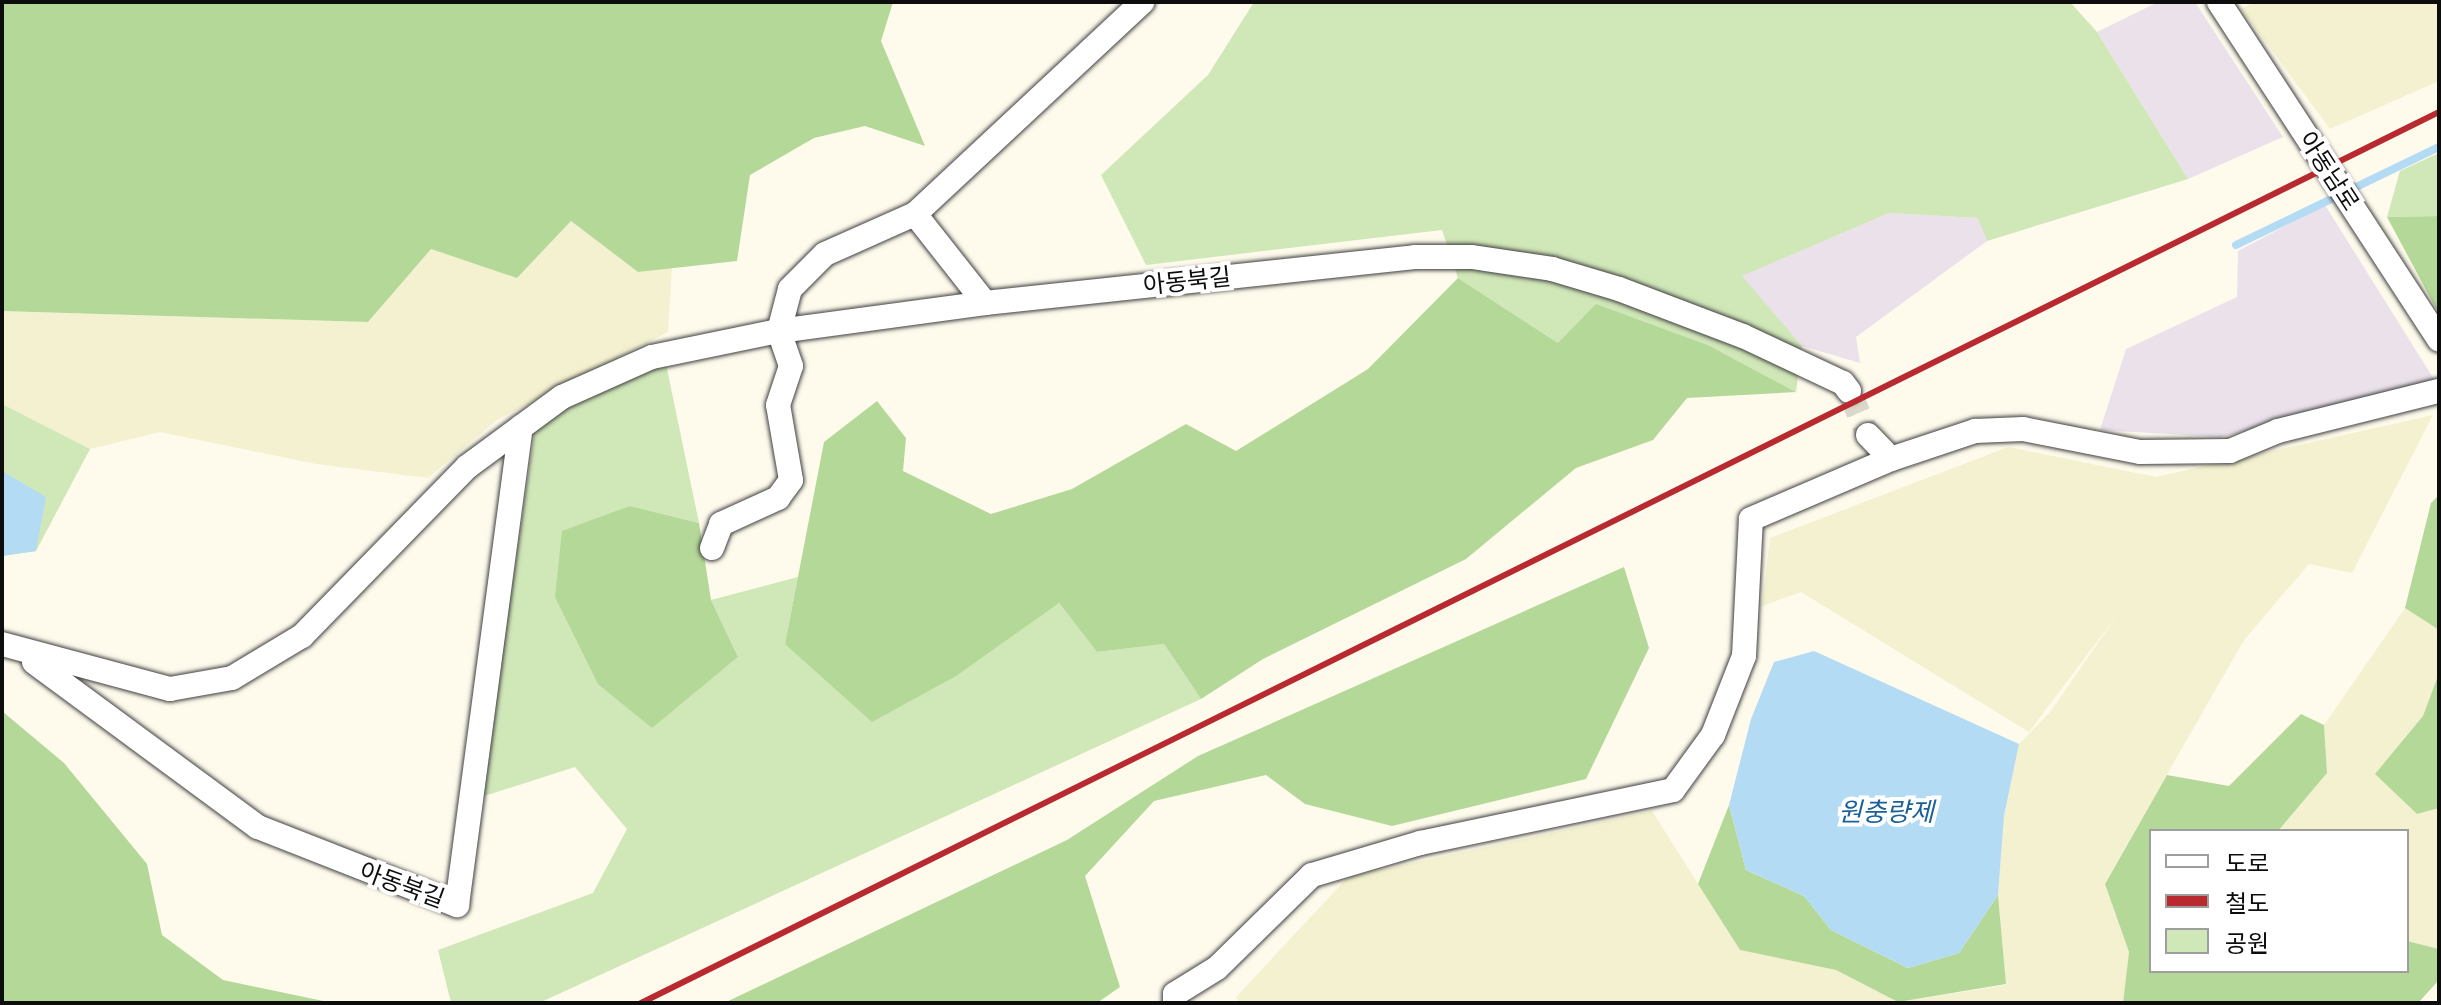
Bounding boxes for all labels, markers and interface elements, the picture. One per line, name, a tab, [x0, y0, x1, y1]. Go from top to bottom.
street label: 아동남로	[2293, 126, 2365, 216]
street label: 아동북길	[1142, 262, 1232, 300]
water label: 원충량제	[1838, 796, 1934, 828]
legend	[2149, 829, 2409, 973]
text: 도로	[2225, 848, 2269, 879]
street label: 아동북길	[356, 856, 448, 914]
text: 철도	[2225, 888, 2269, 919]
text: 공원	[2225, 928, 2269, 959]

